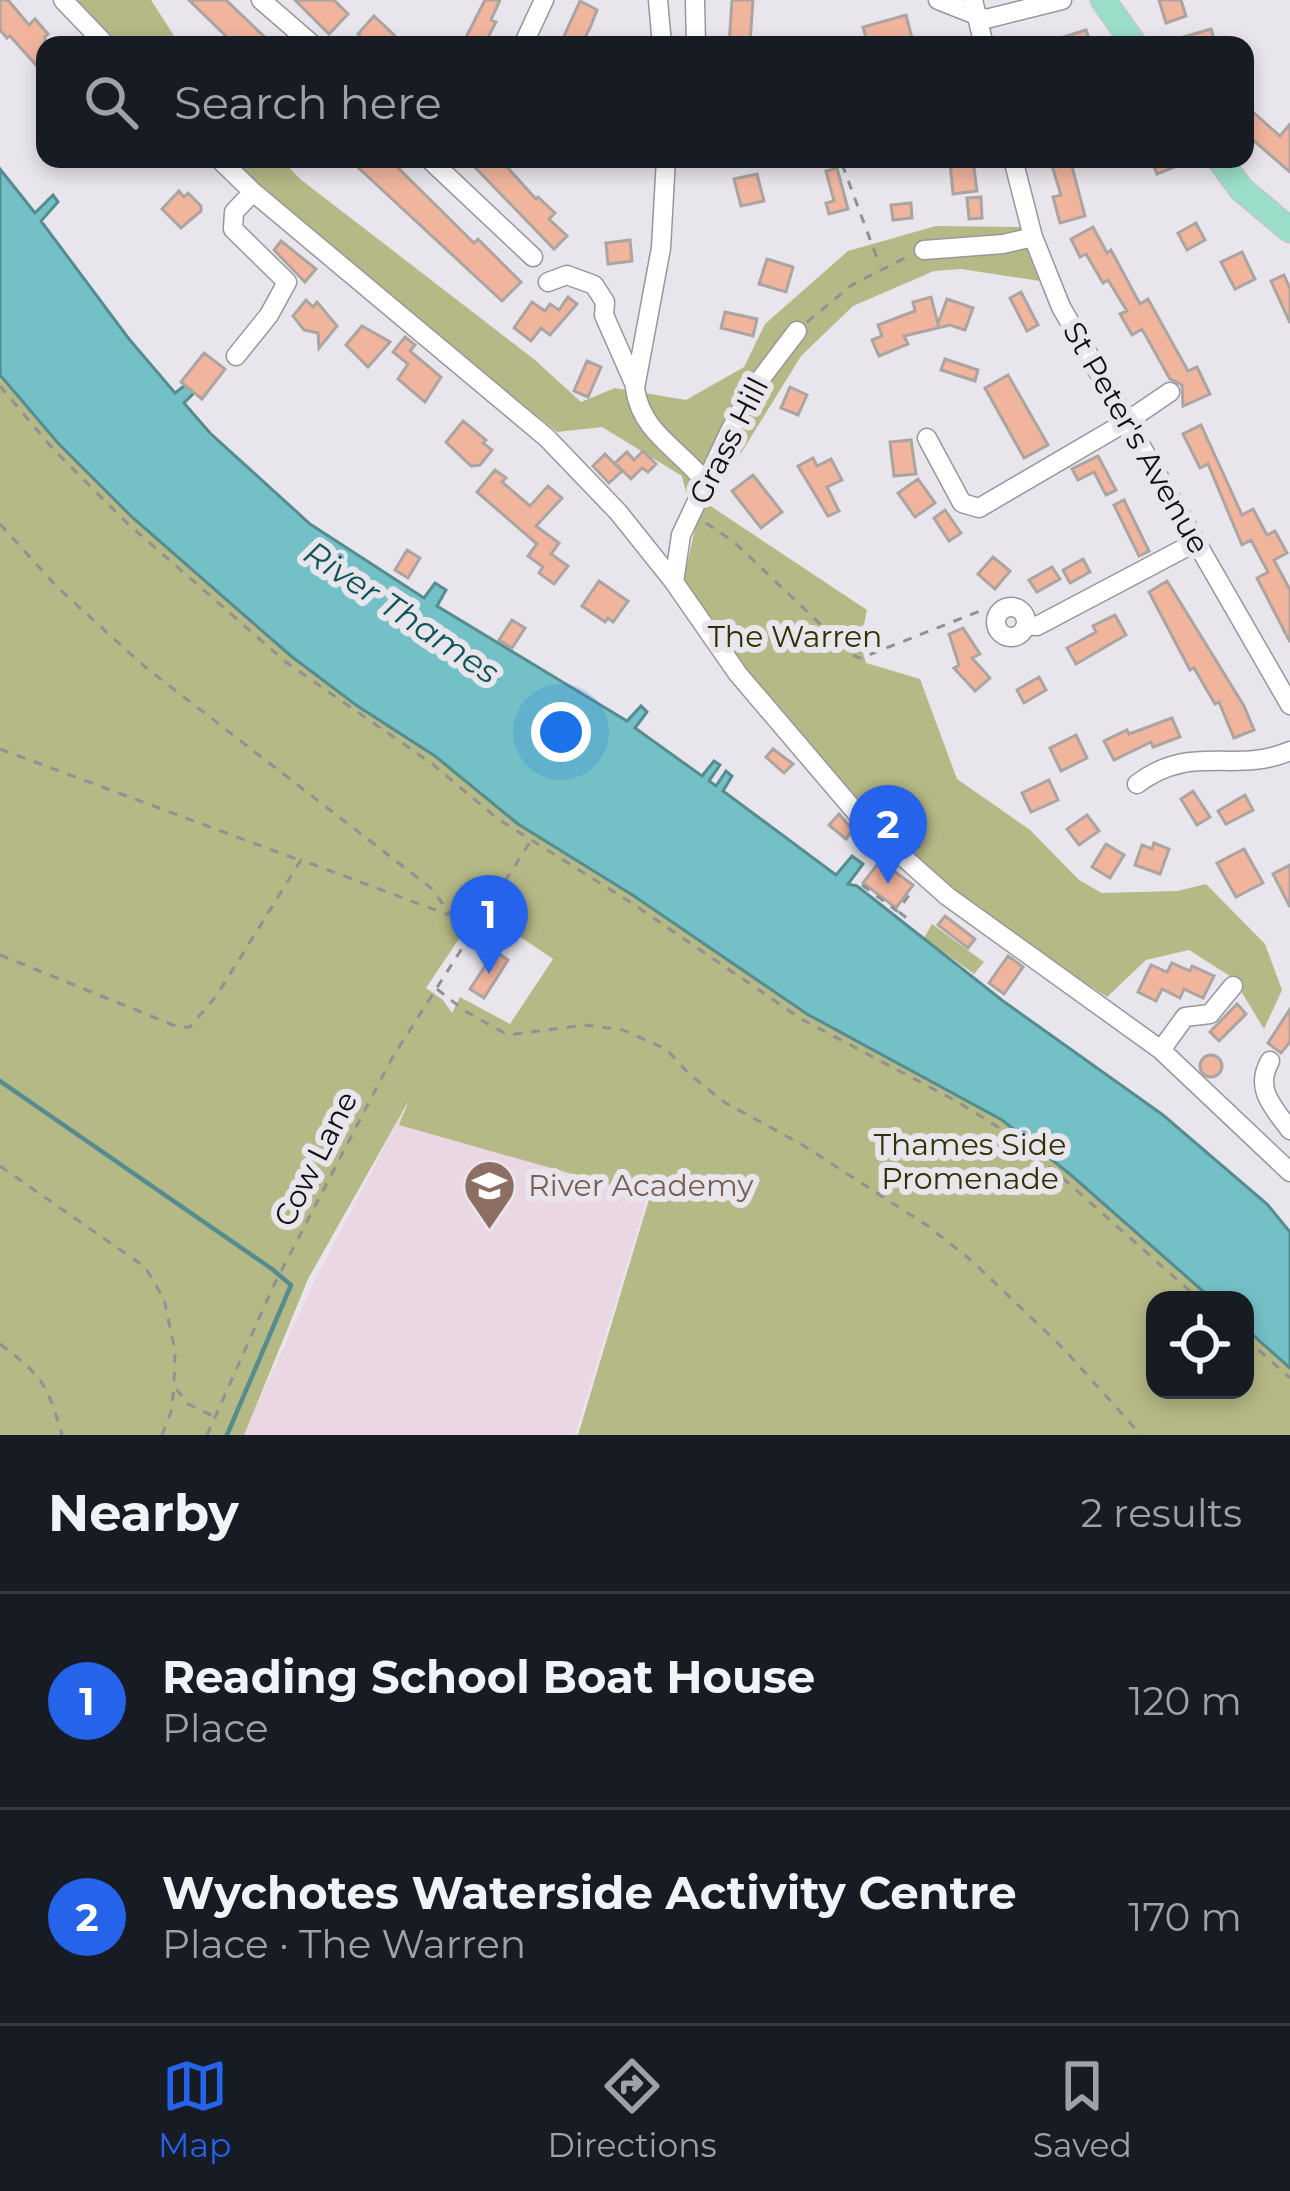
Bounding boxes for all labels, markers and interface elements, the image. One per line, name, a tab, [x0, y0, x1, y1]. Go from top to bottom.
search box	[36, 36, 1254, 168]
icon: search	[78, 69, 144, 135]
text: Search here	[174, 75, 442, 130]
street label: St Peter's Avenue	[1055, 315, 1218, 560]
street label: Grass Hill	[681, 371, 776, 510]
water label: River Thames	[297, 532, 507, 692]
park label: The Warren	[708, 618, 882, 655]
your location	[531, 702, 591, 762]
pin: 2	[849, 785, 927, 884]
pin: 1	[450, 875, 528, 974]
street label: Cow Lane	[266, 1085, 365, 1233]
park label: Thames Side Promenade	[874, 1126, 1066, 1197]
school or university icon: River Academy	[461, 1158, 517, 1232]
place label: River Academy	[528, 1167, 754, 1204]
map controls	[1146, 1291, 1254, 1399]
button: locate	[1146, 1291, 1254, 1399]
text: Nearby	[48, 1482, 239, 1544]
text: 2 results	[1081, 1489, 1242, 1537]
text: Reading School Boat House	[162, 1649, 815, 1704]
text: 1	[79, 1677, 95, 1725]
text: 120 m	[1128, 1677, 1242, 1725]
text: Place	[162, 1704, 269, 1752]
text: Wychotes Waterside Activity Centre	[162, 1865, 1017, 1920]
text: 2	[75, 1893, 99, 1941]
text: 170 m	[1128, 1893, 1242, 1941]
text: Place · The Warren	[162, 1920, 526, 1968]
tab: Map	[158, 2053, 231, 2165]
tab: Directions	[548, 2053, 717, 2165]
tab: Saved	[1033, 2053, 1132, 2165]

